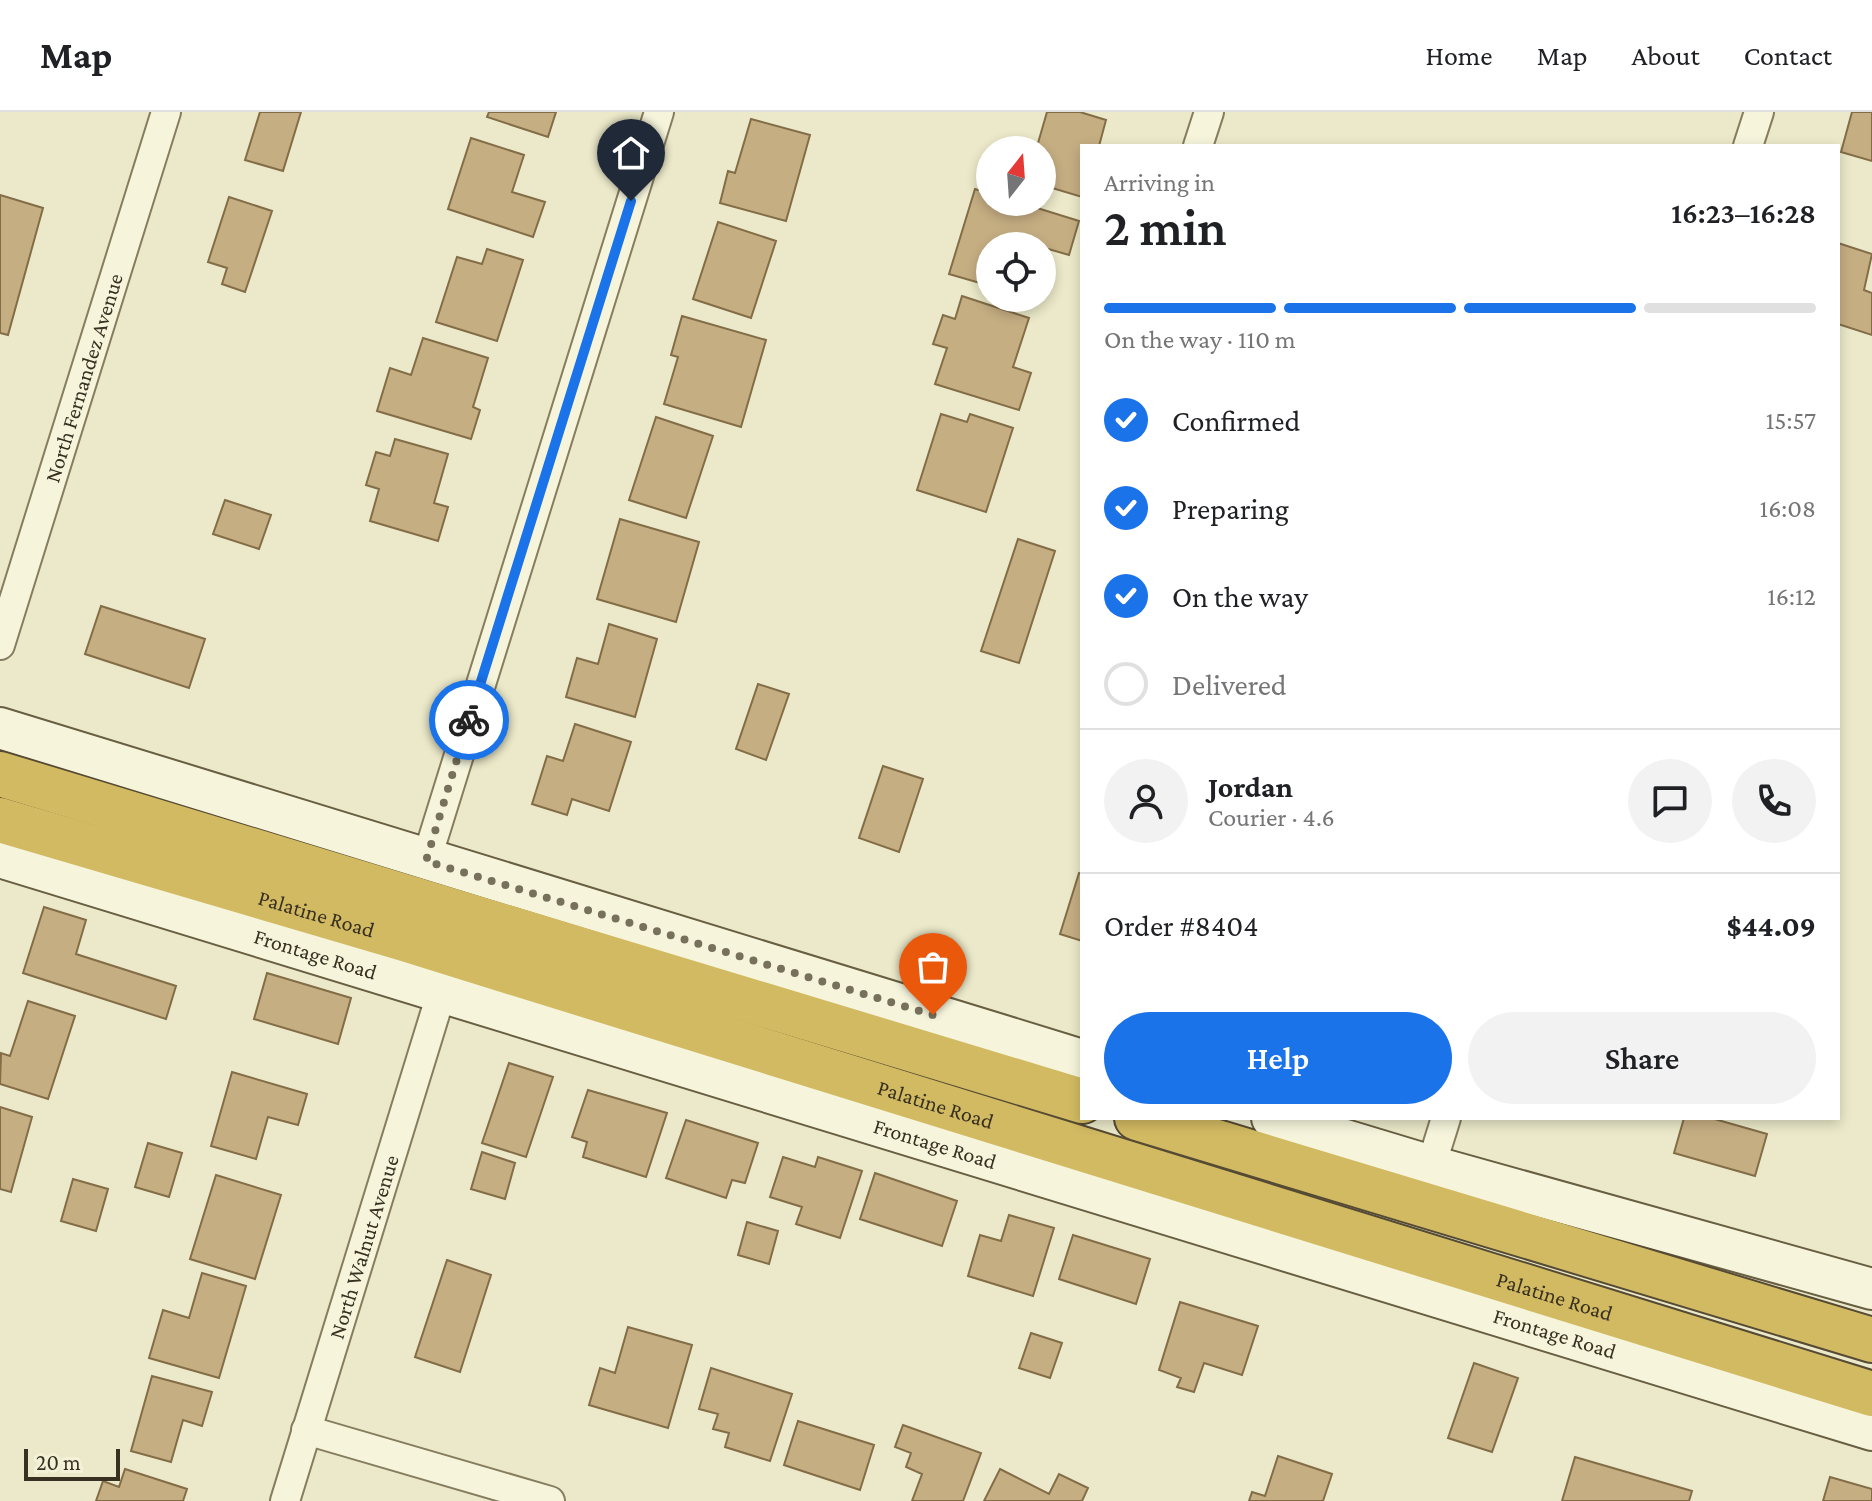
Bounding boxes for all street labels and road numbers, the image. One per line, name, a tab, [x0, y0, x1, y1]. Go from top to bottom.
street label: North Fernandez Avenue	[39, 270, 128, 485]
street label: Palatine Road	[255, 884, 378, 942]
street label: Frontage Road	[251, 923, 380, 984]
street label: Palatine Road	[875, 1074, 997, 1134]
street label: Frontage Road	[871, 1113, 1000, 1174]
street label: North Walnut Avenue	[323, 1152, 403, 1342]
street label: Palatine Road	[1494, 1266, 1616, 1326]
street label: Frontage Road	[1490, 1302, 1620, 1364]

